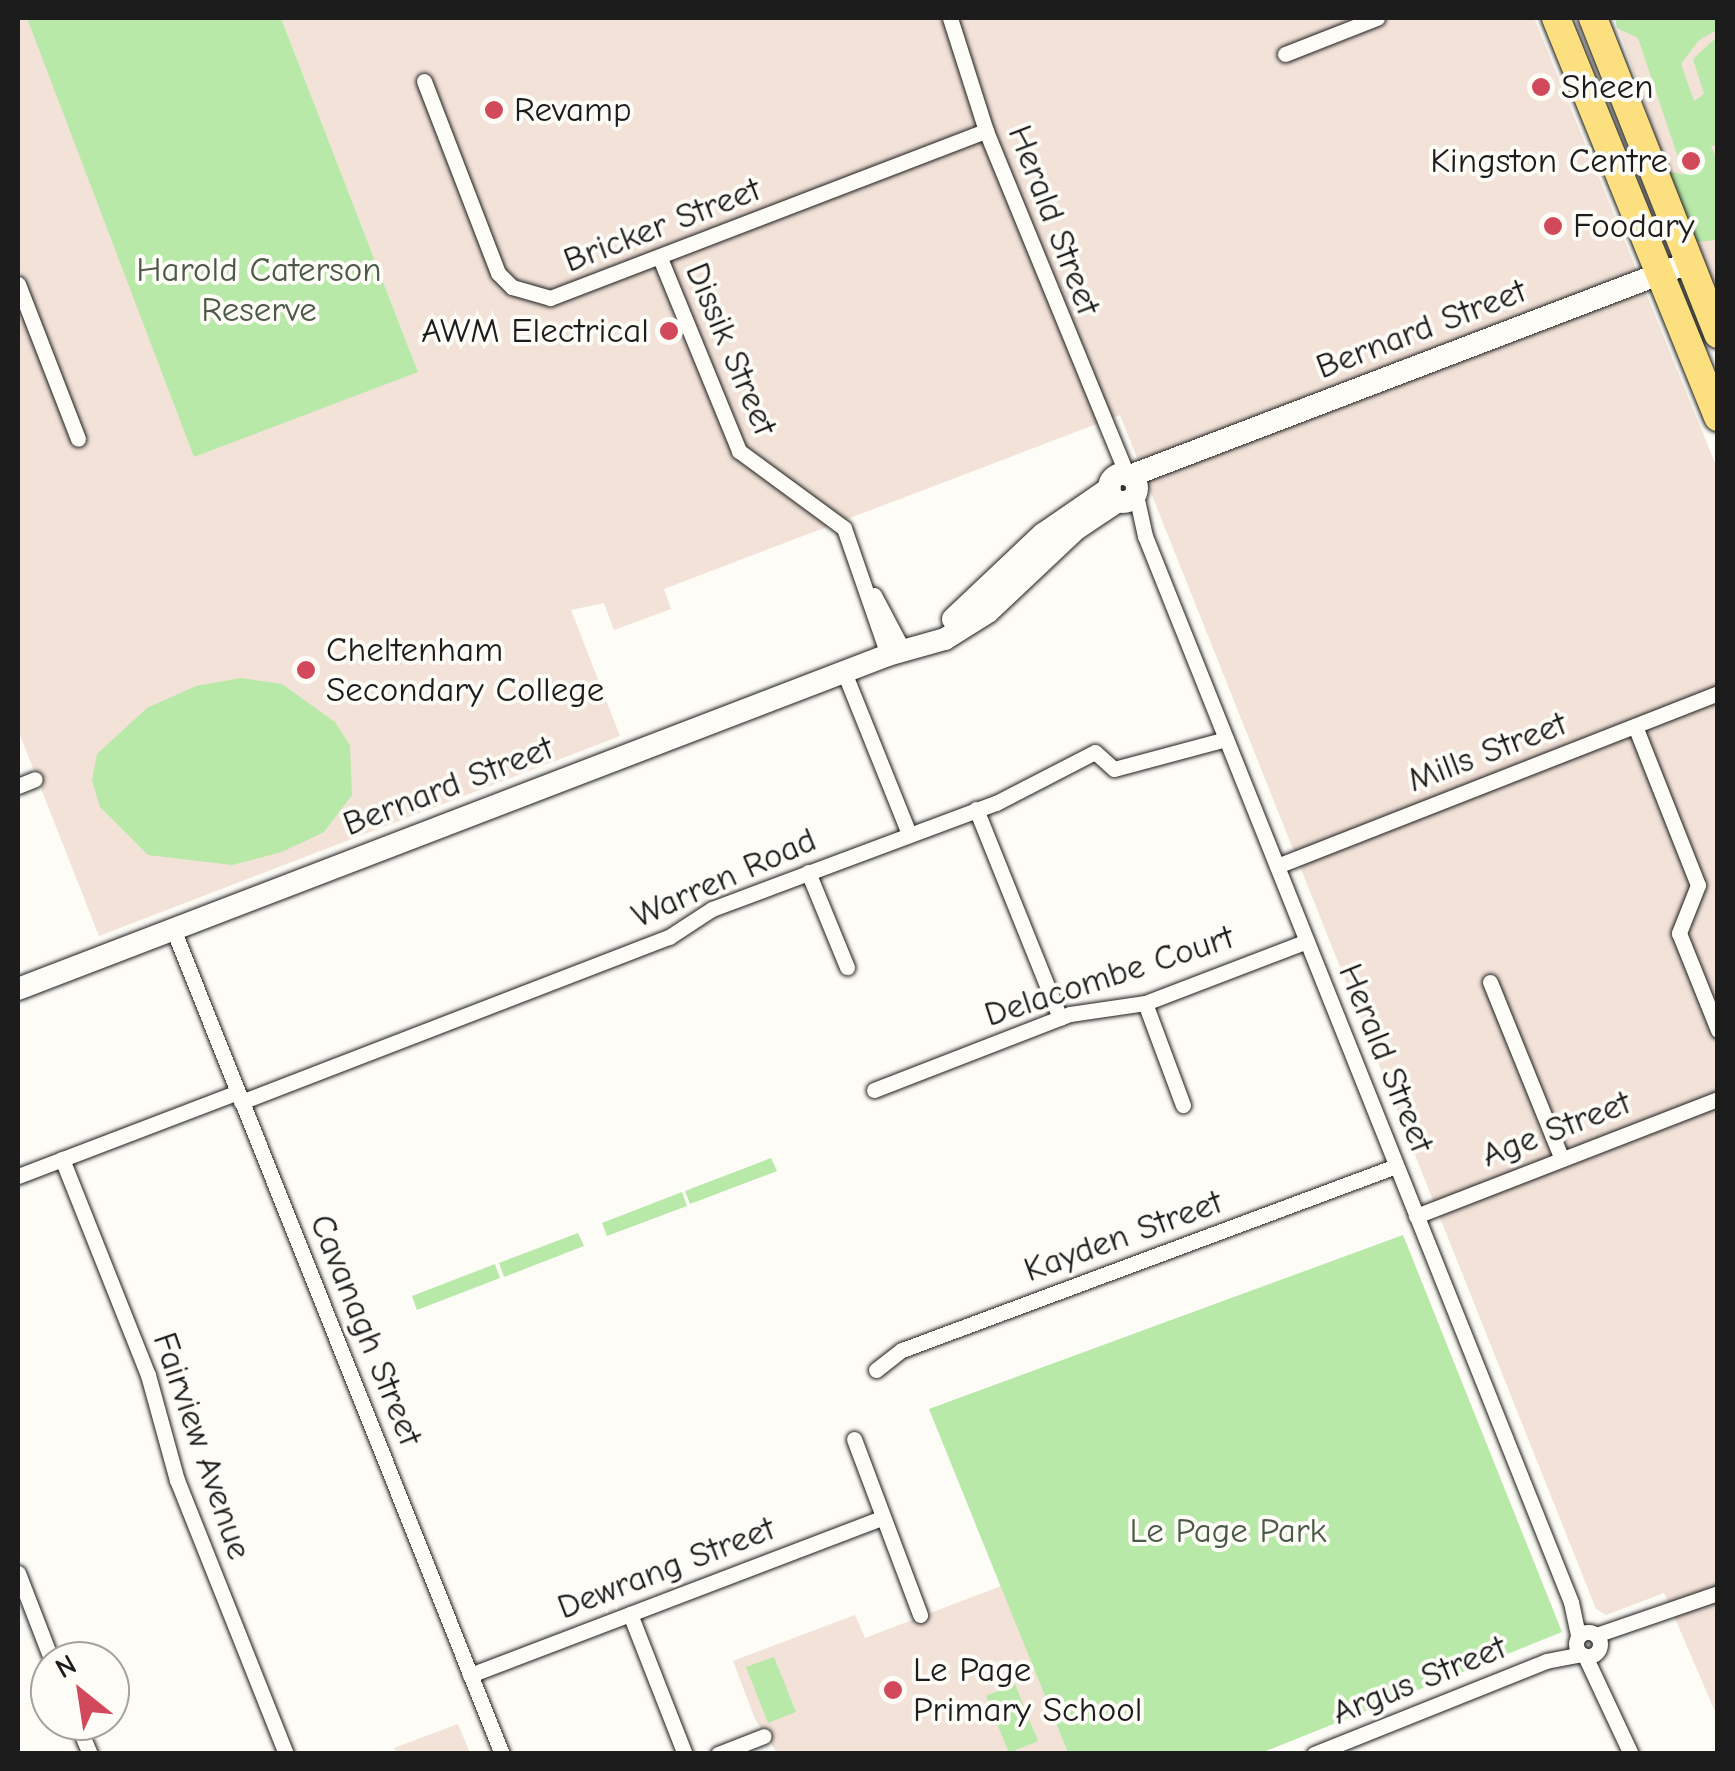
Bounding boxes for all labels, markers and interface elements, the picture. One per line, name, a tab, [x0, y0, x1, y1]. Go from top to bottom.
place label: Sheen	[1561, 66, 1654, 108]
marker: Sheen	[1530, 76, 1552, 98]
place label: Revamp	[514, 89, 631, 131]
marker: Revamp	[483, 99, 505, 121]
street label: Herald Street	[999, 119, 1109, 321]
place label: Kingston Centre	[1430, 140, 1668, 182]
marker: Kingston Centre	[1678, 148, 1704, 174]
street label: Bricker Street	[558, 168, 766, 282]
place label: Foodary	[1573, 205, 1694, 247]
marker: Foodary	[1542, 215, 1564, 237]
park label: Harold Caterson Reserve	[136, 249, 382, 331]
street label: Dissik Street	[676, 256, 786, 442]
street label: Bernard Street	[1310, 270, 1532, 388]
place label: AWM Electrical	[421, 310, 649, 352]
marker: AWM Electrical	[658, 320, 680, 342]
place label: Cheltenham Secondary College	[326, 629, 604, 711]
marker: Cheltenham Secondary College	[295, 659, 317, 681]
street label: Mills Street	[1402, 703, 1572, 801]
street label: Bernard Street	[337, 727, 559, 845]
street label: Warren Road	[625, 819, 823, 937]
street label: Delacombe Court	[979, 916, 1239, 1036]
street label: Herald Street	[1329, 958, 1443, 1158]
street label: Age Street	[1476, 1081, 1636, 1177]
street label: Kayden Street	[1018, 1181, 1228, 1291]
street label: Cavanagh Street	[301, 1208, 431, 1452]
street label: Fairview Avenue	[143, 1327, 261, 1565]
street label: Dewrang Street	[552, 1507, 780, 1629]
park label: Le Page Park	[1129, 1510, 1327, 1552]
street label: Argus Street	[1326, 1626, 1512, 1734]
north arrow	[30, 1641, 130, 1741]
text: N	[50, 1648, 82, 1685]
place label: Le Page Primary School	[913, 1649, 1142, 1731]
marker: Le Page Primary School	[882, 1679, 904, 1701]

